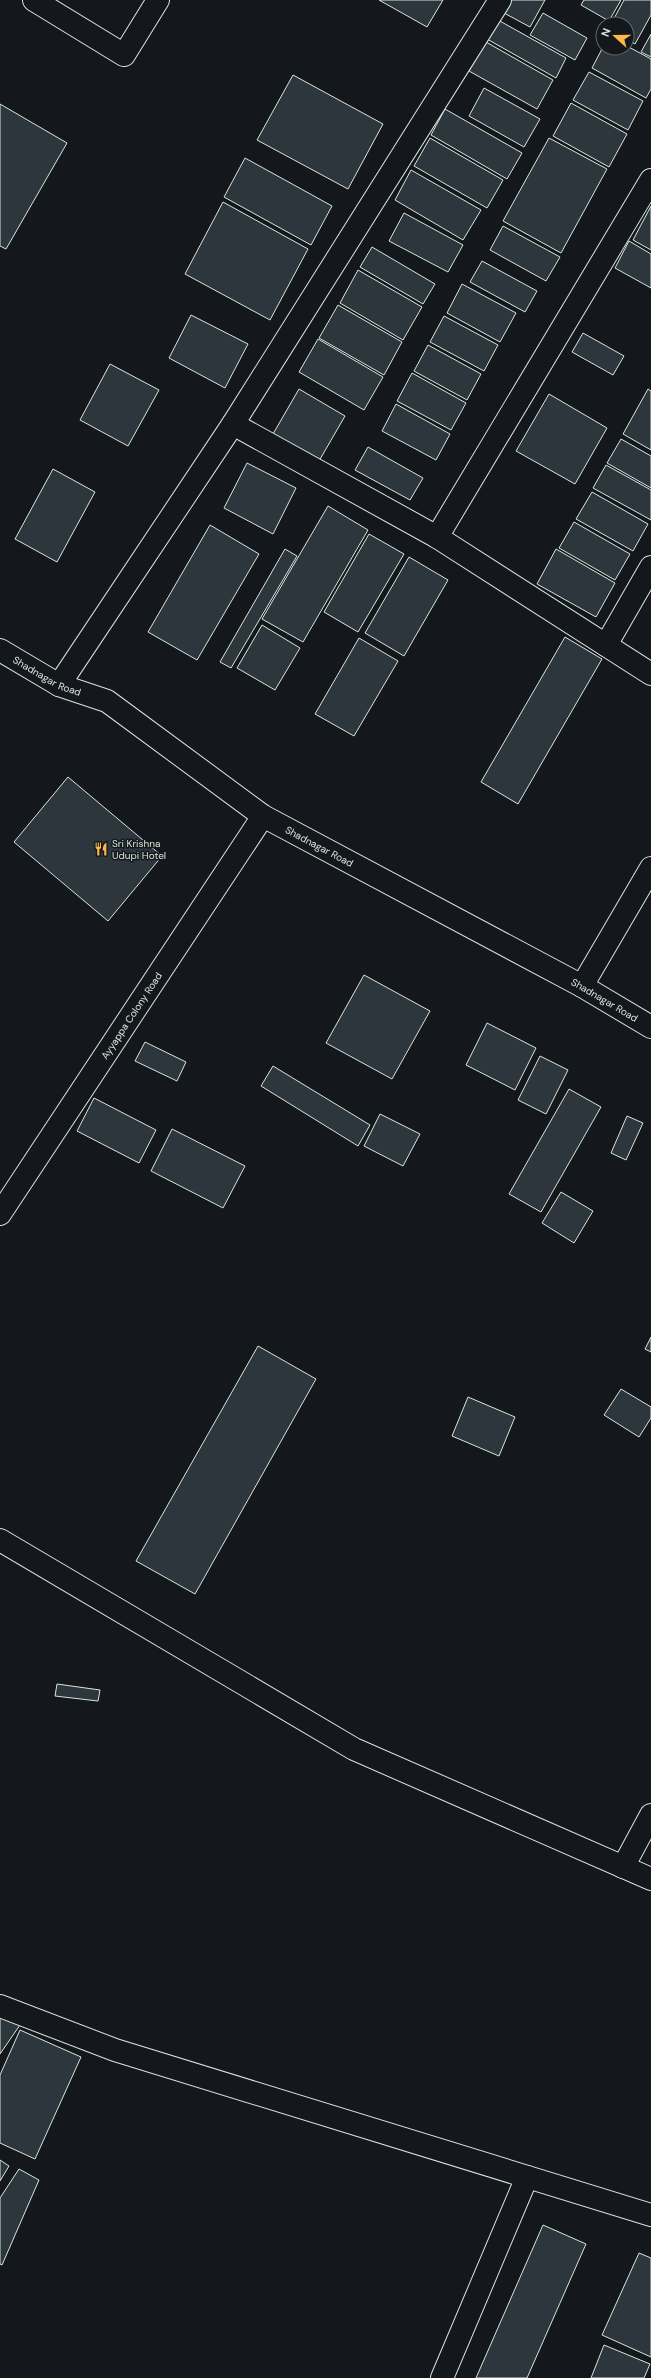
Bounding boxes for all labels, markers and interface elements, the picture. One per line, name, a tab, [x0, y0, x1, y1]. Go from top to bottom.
north arrow	[595, 16, 635, 56]
text: N	[598, 26, 614, 39]
street label: Shadnagar Road	[11, 653, 83, 699]
street label: Shadnagar Road	[283, 823, 355, 870]
place label: Sri Krishna Udupi Hotel	[112, 837, 166, 862]
restaurant icon: Sri Krishna Udupi Hotel	[93, 841, 109, 857]
street label: Ayyappa Colony Road	[98, 970, 165, 1062]
street label: Shadnagar Road	[569, 975, 640, 1025]

